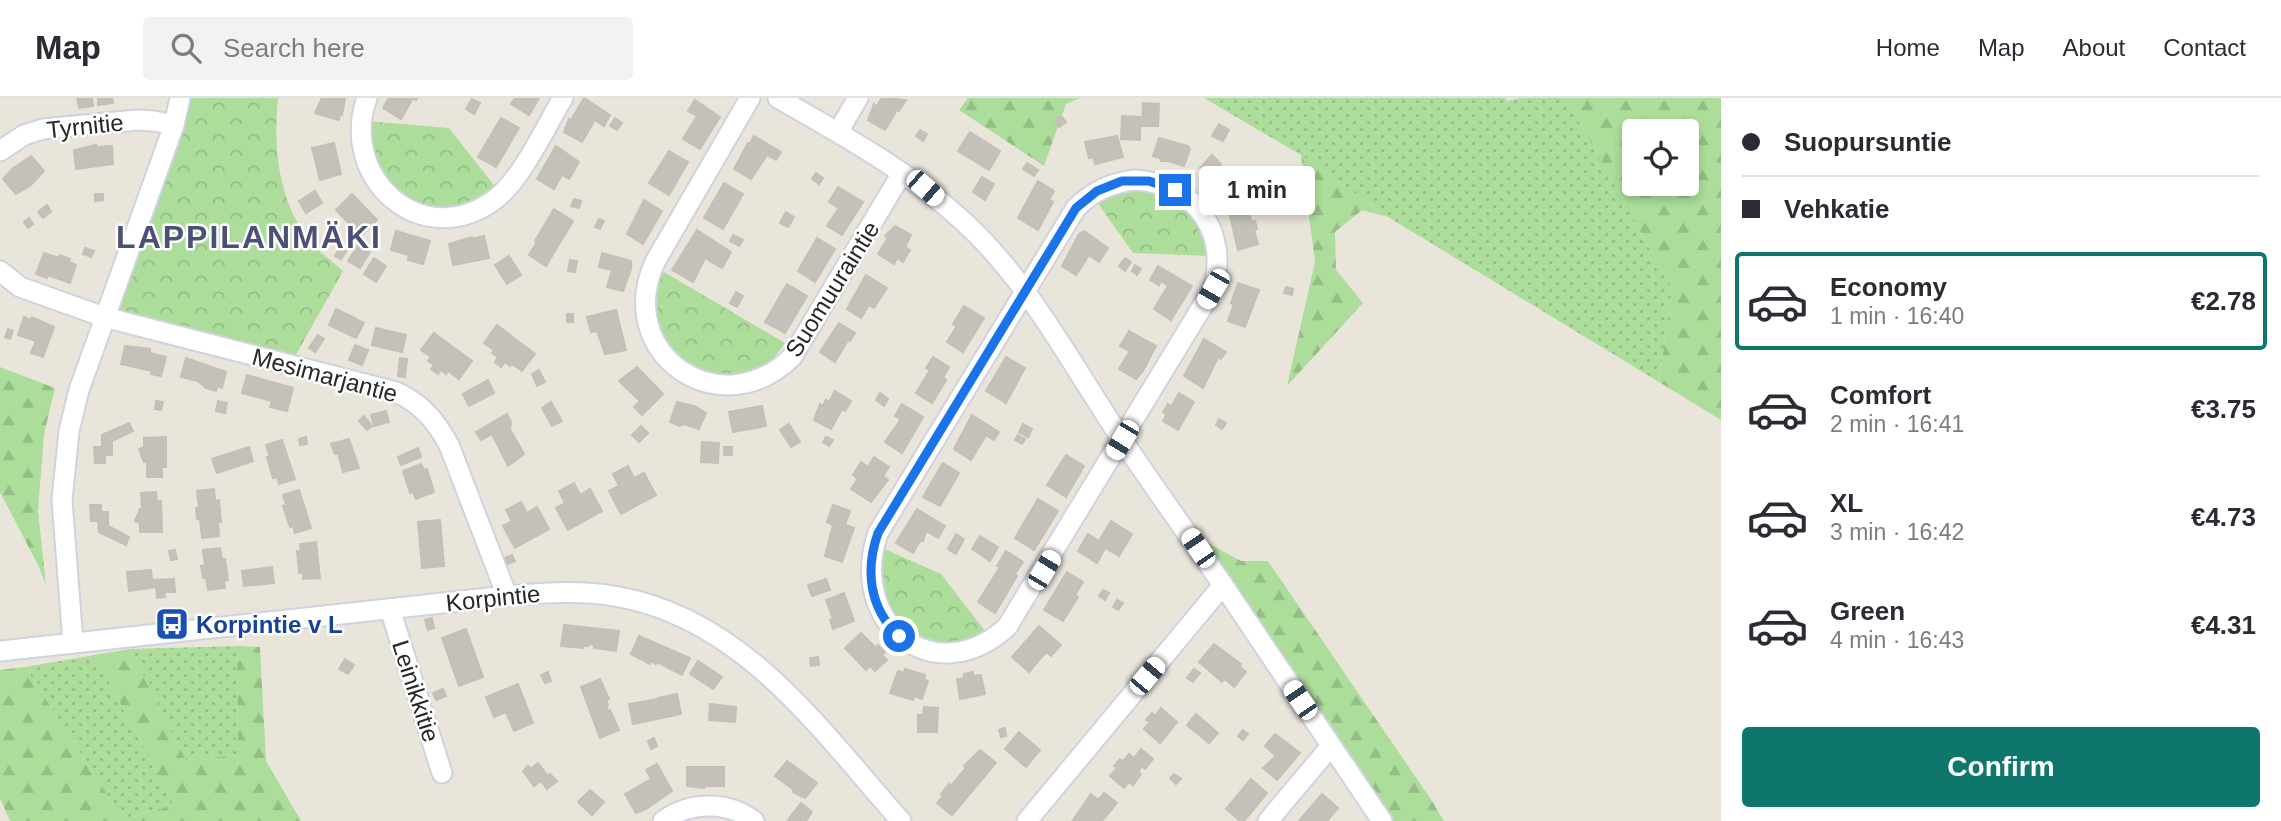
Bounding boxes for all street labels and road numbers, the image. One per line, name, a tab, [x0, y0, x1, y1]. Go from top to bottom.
street label: Tyrnitie	[45, 109, 125, 143]
street label: Suomuuraintie	[780, 216, 884, 362]
street label: Mesimarjantie	[249, 343, 401, 407]
street label: Korpintie	[444, 580, 542, 616]
street label: Leinikkitie	[387, 637, 445, 745]

